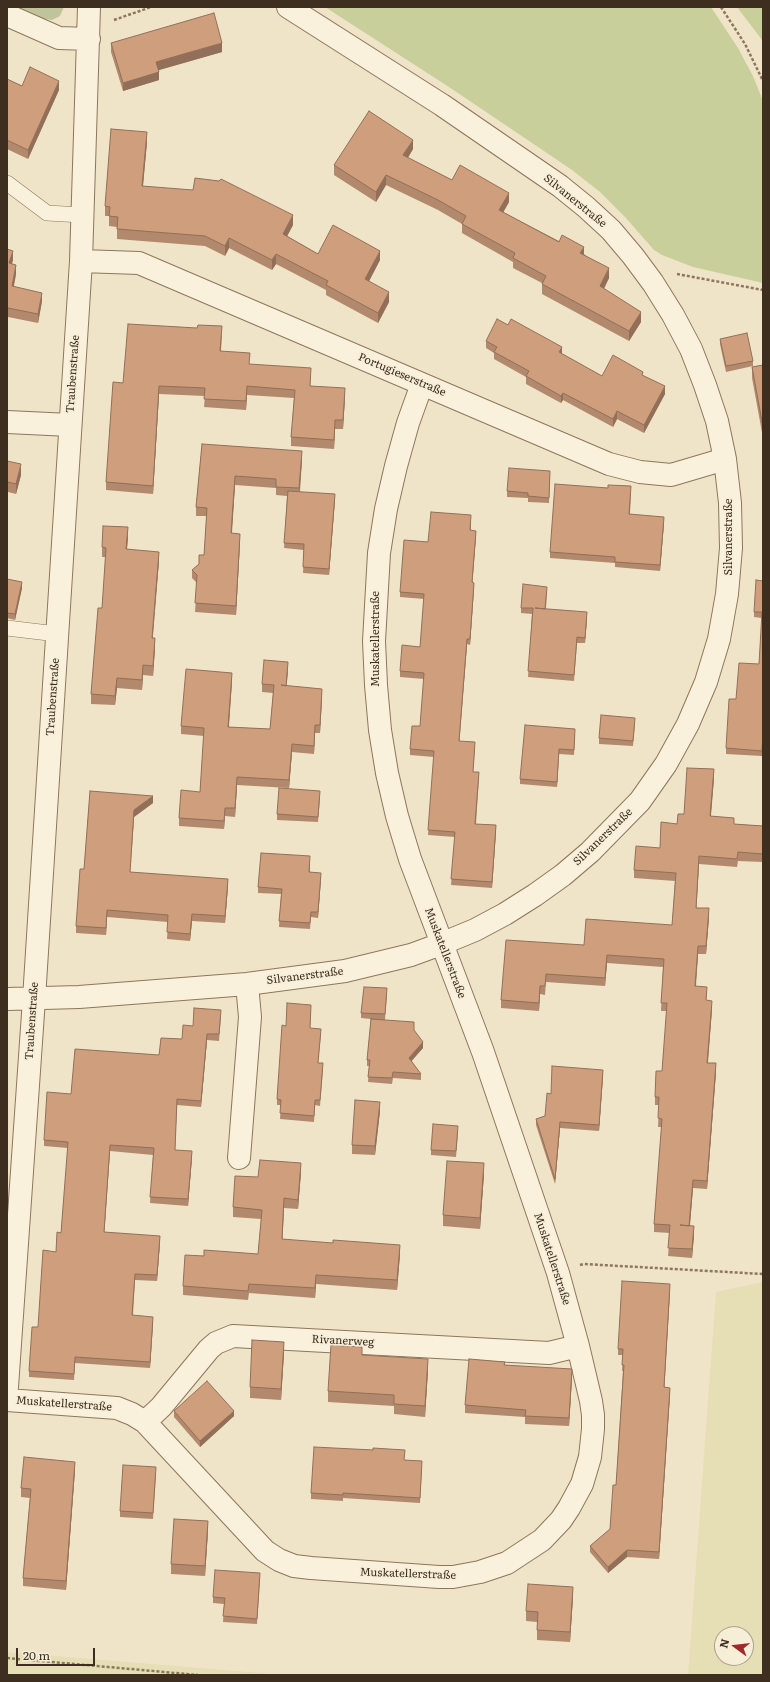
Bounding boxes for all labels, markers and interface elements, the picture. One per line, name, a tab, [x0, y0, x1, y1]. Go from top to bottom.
street label: Silvanerstraße	[541, 172, 609, 230]
street label: Traubenstraße	[64, 335, 82, 413]
street label: Portugieserstraße	[356, 351, 448, 399]
street label: Silvanerstraße	[722, 498, 736, 576]
street label: Muskatellerstraße	[369, 591, 383, 687]
street label: Traubenstraße	[44, 658, 62, 736]
street label: Silvanerstraße	[571, 805, 635, 869]
street label: Muskatellerstraße	[422, 906, 468, 1000]
street label: Silvanerstraße	[266, 965, 344, 987]
street label: Traubenstraße	[23, 982, 41, 1060]
street label: Muskatellerstraße	[531, 1211, 573, 1307]
street label: Rivanerweg	[311, 1333, 375, 1349]
street label: Muskatellerstraße	[16, 1394, 112, 1414]
street label: Muskatellerstraße	[360, 1566, 456, 1582]
north arrow	[714, 1626, 754, 1666]
text: N	[714, 1637, 732, 1650]
scale bar	[18, 1640, 97, 1666]
text: 20 m	[23, 1646, 50, 1664]

